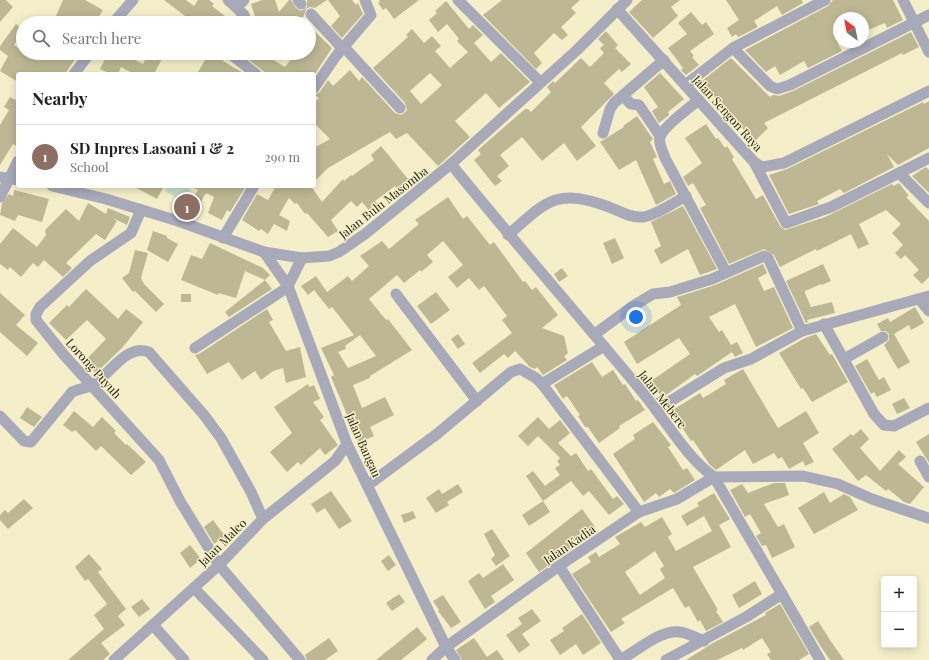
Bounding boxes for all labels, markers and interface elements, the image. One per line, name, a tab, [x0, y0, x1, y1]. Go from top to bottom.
north arrow	[833, 12, 869, 48]
search box	[16, 16, 316, 60]
icon: search	[30, 27, 52, 49]
text: Search here	[62, 28, 141, 48]
street label: Jalan Sengon Raya	[689, 71, 767, 155]
text: Nearby	[32, 87, 87, 109]
text: SD Inpres Lasoani 1 & 2	[70, 138, 234, 158]
text: 1	[43, 148, 47, 165]
text: 290 m	[265, 148, 300, 165]
text: School	[70, 158, 109, 175]
street label: Jalan Bulu Masomba	[334, 162, 431, 242]
pin: 1	[174, 192, 200, 222]
your location	[626, 307, 646, 327]
street label: Lorong Puyuh	[63, 335, 125, 401]
street label: Jalan Mebere	[635, 366, 691, 431]
street label: Jalan Bangau	[342, 409, 385, 480]
street label: Jalan Maleo	[194, 514, 250, 570]
street label: Jalan Kadia	[539, 521, 598, 568]
map controls	[881, 576, 917, 648]
button: +	[881, 576, 917, 612]
button: −	[881, 612, 917, 648]

